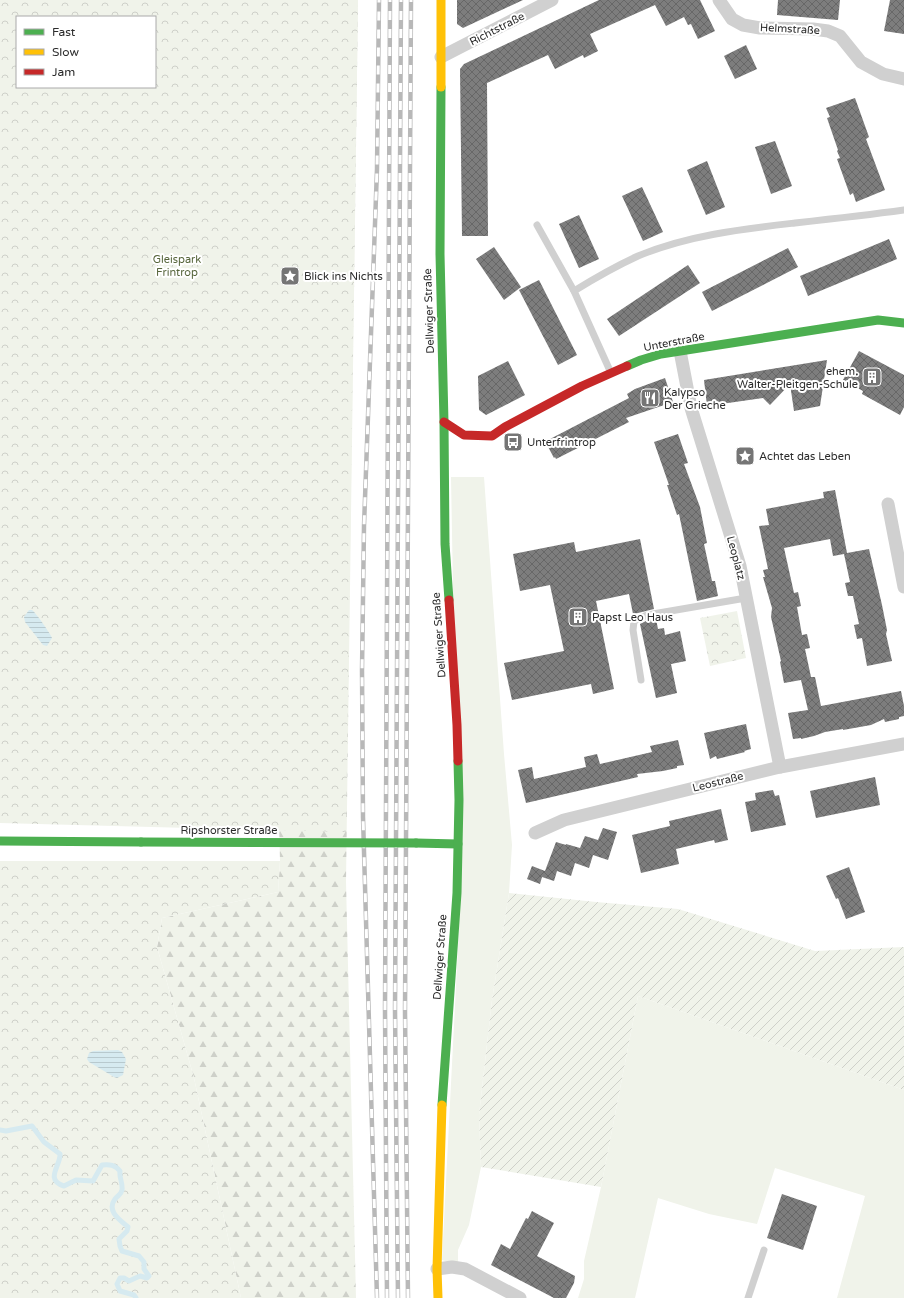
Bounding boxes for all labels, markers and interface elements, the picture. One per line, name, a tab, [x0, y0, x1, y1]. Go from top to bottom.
street label: Richtstraße	[467, 10, 527, 48]
legend	[16, 16, 156, 88]
street label: Helmstraße	[760, 21, 820, 37]
text: Fast	[52, 25, 76, 39]
text: Slow	[52, 45, 79, 59]
text: Jam	[52, 65, 75, 79]
park label: Gleispark Frintrop	[153, 253, 201, 279]
place icon: Blick ins Nichts	[279, 265, 301, 287]
street label: Dellwiger Straße	[421, 268, 437, 354]
place label: Blick ins Nichts	[304, 270, 383, 283]
street label: Unterstraße	[642, 330, 706, 354]
place label: ehem. Walter-Pleitgen-Schule	[737, 365, 858, 391]
building icon: ehem. Walter-Pleitgen-Schule	[861, 366, 883, 388]
place label: Kalypso Der Grieche	[664, 386, 726, 412]
restaurant icon: Kalypso Der Grieche	[639, 387, 661, 409]
bus stop icon: Unterfrintrop	[502, 431, 524, 453]
place label: Unterfrintrop	[527, 436, 596, 449]
place icon: Achtet das Leben	[734, 445, 756, 467]
place label: Achtet das Leben	[759, 450, 851, 463]
street label: Leoplatz	[724, 535, 748, 582]
street label: Dellwiger Straße	[430, 592, 448, 678]
building icon: Papst Leo Haus	[567, 606, 589, 628]
place label: Papst Leo Haus	[592, 611, 673, 624]
street label: Leostraße	[691, 769, 745, 795]
street label: Ripshorster Straße	[180, 824, 278, 837]
street label: Dellwiger Straße	[431, 914, 449, 1000]

